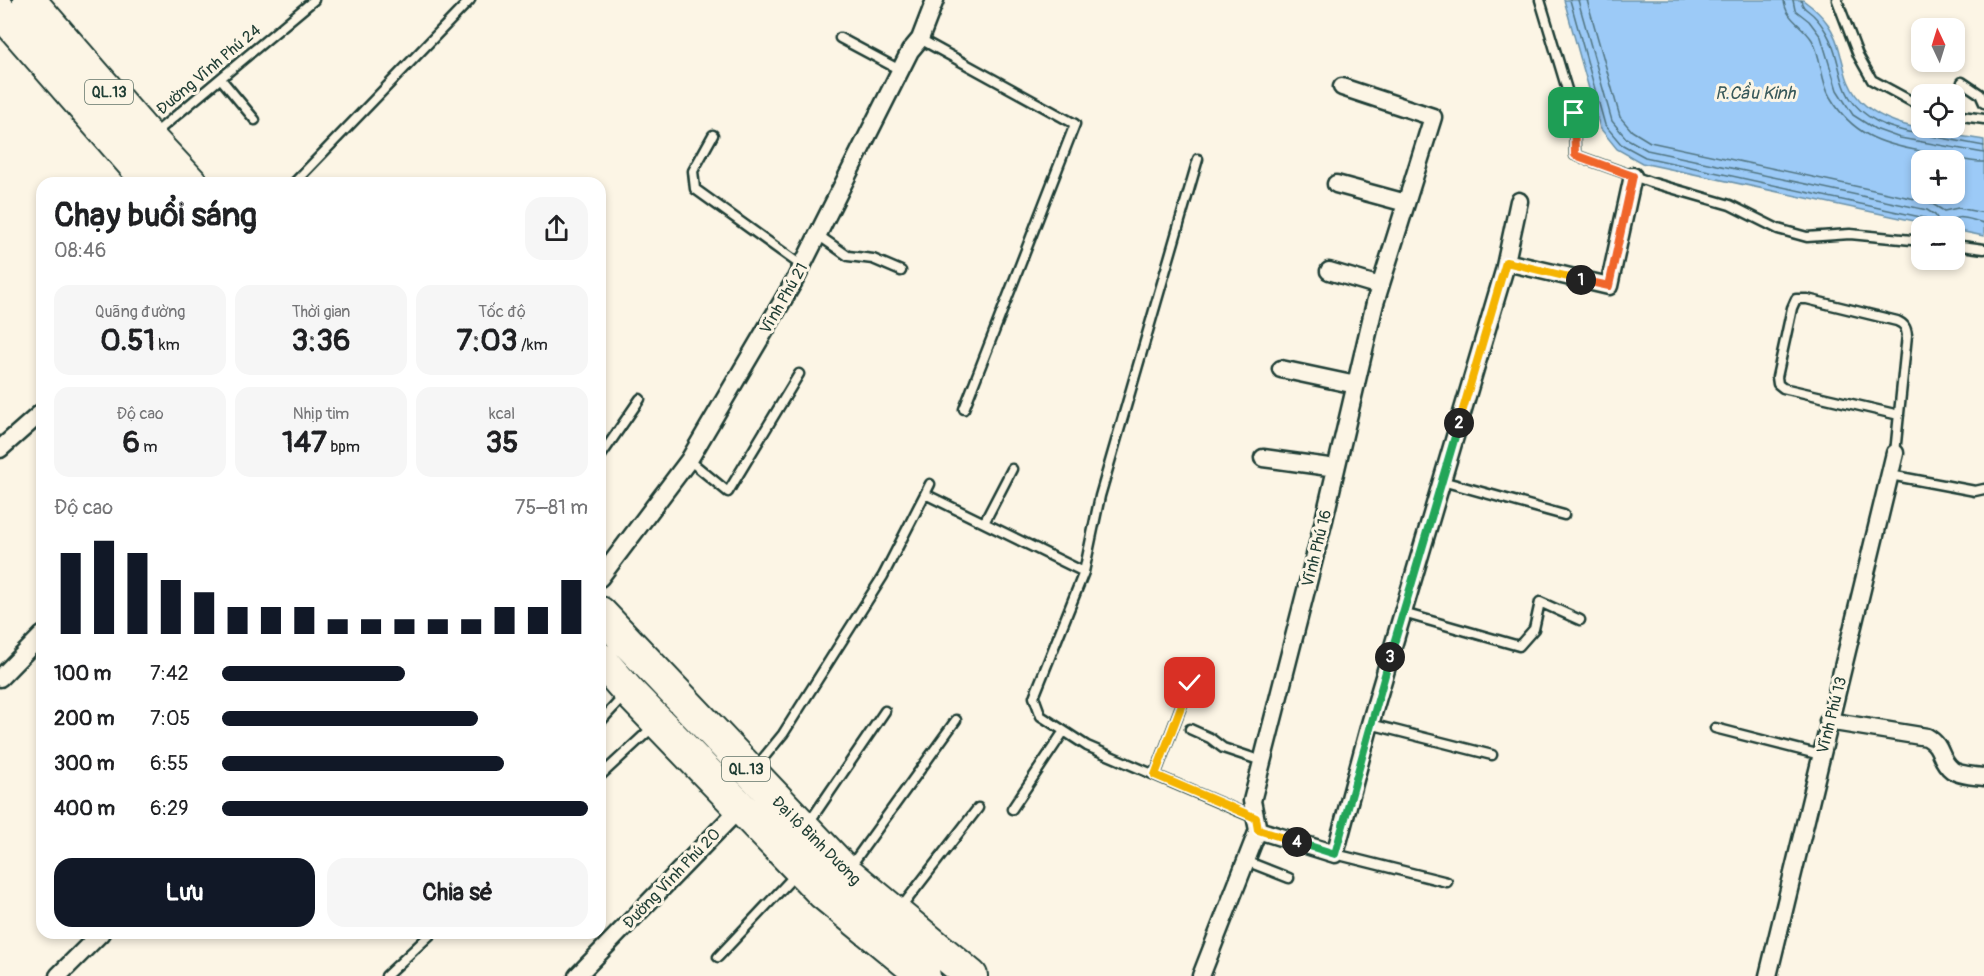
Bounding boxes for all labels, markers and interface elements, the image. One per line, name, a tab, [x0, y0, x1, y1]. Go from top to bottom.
north arrow	[1911, 18, 1965, 72]
map controls	[1911, 18, 1965, 270]
street label: Đường Vĩnh Phú 24	[152, 20, 265, 119]
road number: QL.13	[85, 80, 133, 104]
water label: R.Cầu Kinh	[1715, 82, 1797, 105]
button: locate	[1911, 84, 1965, 138]
pin	[1548, 87, 1599, 138]
icon: arrive	[1557, 96, 1590, 129]
button: +	[1911, 150, 1965, 204]
text: Chạy buổi sáng	[54, 195, 257, 236]
button: share	[525, 197, 588, 260]
button: −	[1911, 216, 1965, 270]
text: 08:46	[54, 238, 106, 263]
street label: Vĩnh Phú 21	[756, 259, 812, 338]
pin: 1	[1566, 265, 1596, 295]
text: 1	[1578, 270, 1584, 290]
text: Quãng đường	[95, 302, 185, 322]
text: Thời gian	[292, 302, 350, 322]
text: Tốc độ	[478, 302, 526, 322]
text: 0.51	[100, 322, 155, 359]
text: 3:36	[292, 322, 350, 359]
text: 7:03	[456, 322, 518, 359]
text: km	[155, 335, 180, 355]
text: /km	[518, 335, 548, 355]
text: Độ cao	[116, 404, 164, 424]
text: Nhịp tim	[293, 404, 349, 424]
text: kcal	[489, 404, 515, 424]
pin: 2	[1444, 408, 1474, 438]
text: 2	[1455, 413, 1463, 433]
text: 6	[122, 424, 140, 461]
text: 147	[282, 424, 327, 461]
text: 35	[486, 424, 519, 461]
text: m	[140, 437, 158, 457]
text: bpm	[327, 437, 360, 457]
text: Độ cao	[54, 495, 113, 520]
text: 75–81 m	[515, 495, 588, 520]
street label: Vĩnh Phú 16	[1298, 508, 1336, 589]
pin: 3	[1375, 642, 1405, 672]
text: 3	[1386, 647, 1394, 667]
pin	[1164, 657, 1215, 708]
text: 100 m	[54, 661, 111, 686]
text: 7:42	[150, 661, 189, 686]
icon: check	[1173, 666, 1206, 699]
street label: Vĩnh Phú 13	[1813, 675, 1851, 756]
text: 200 m	[54, 706, 115, 731]
text: 7:05	[150, 706, 190, 731]
text: 300 m	[54, 751, 115, 776]
text: 6:55	[150, 751, 189, 776]
road number: QL.13	[722, 757, 770, 781]
street label: Đại lộ Bình Dương	[767, 792, 865, 890]
text: 400 m	[54, 796, 115, 821]
text: 6:29	[150, 796, 188, 821]
street label: Đường Vĩnh Phú 20	[619, 824, 725, 933]
pin: 4	[1282, 827, 1312, 857]
text: 4	[1292, 832, 1302, 852]
button: Lưu	[54, 858, 315, 927]
button: Chia sẻ	[327, 858, 588, 927]

